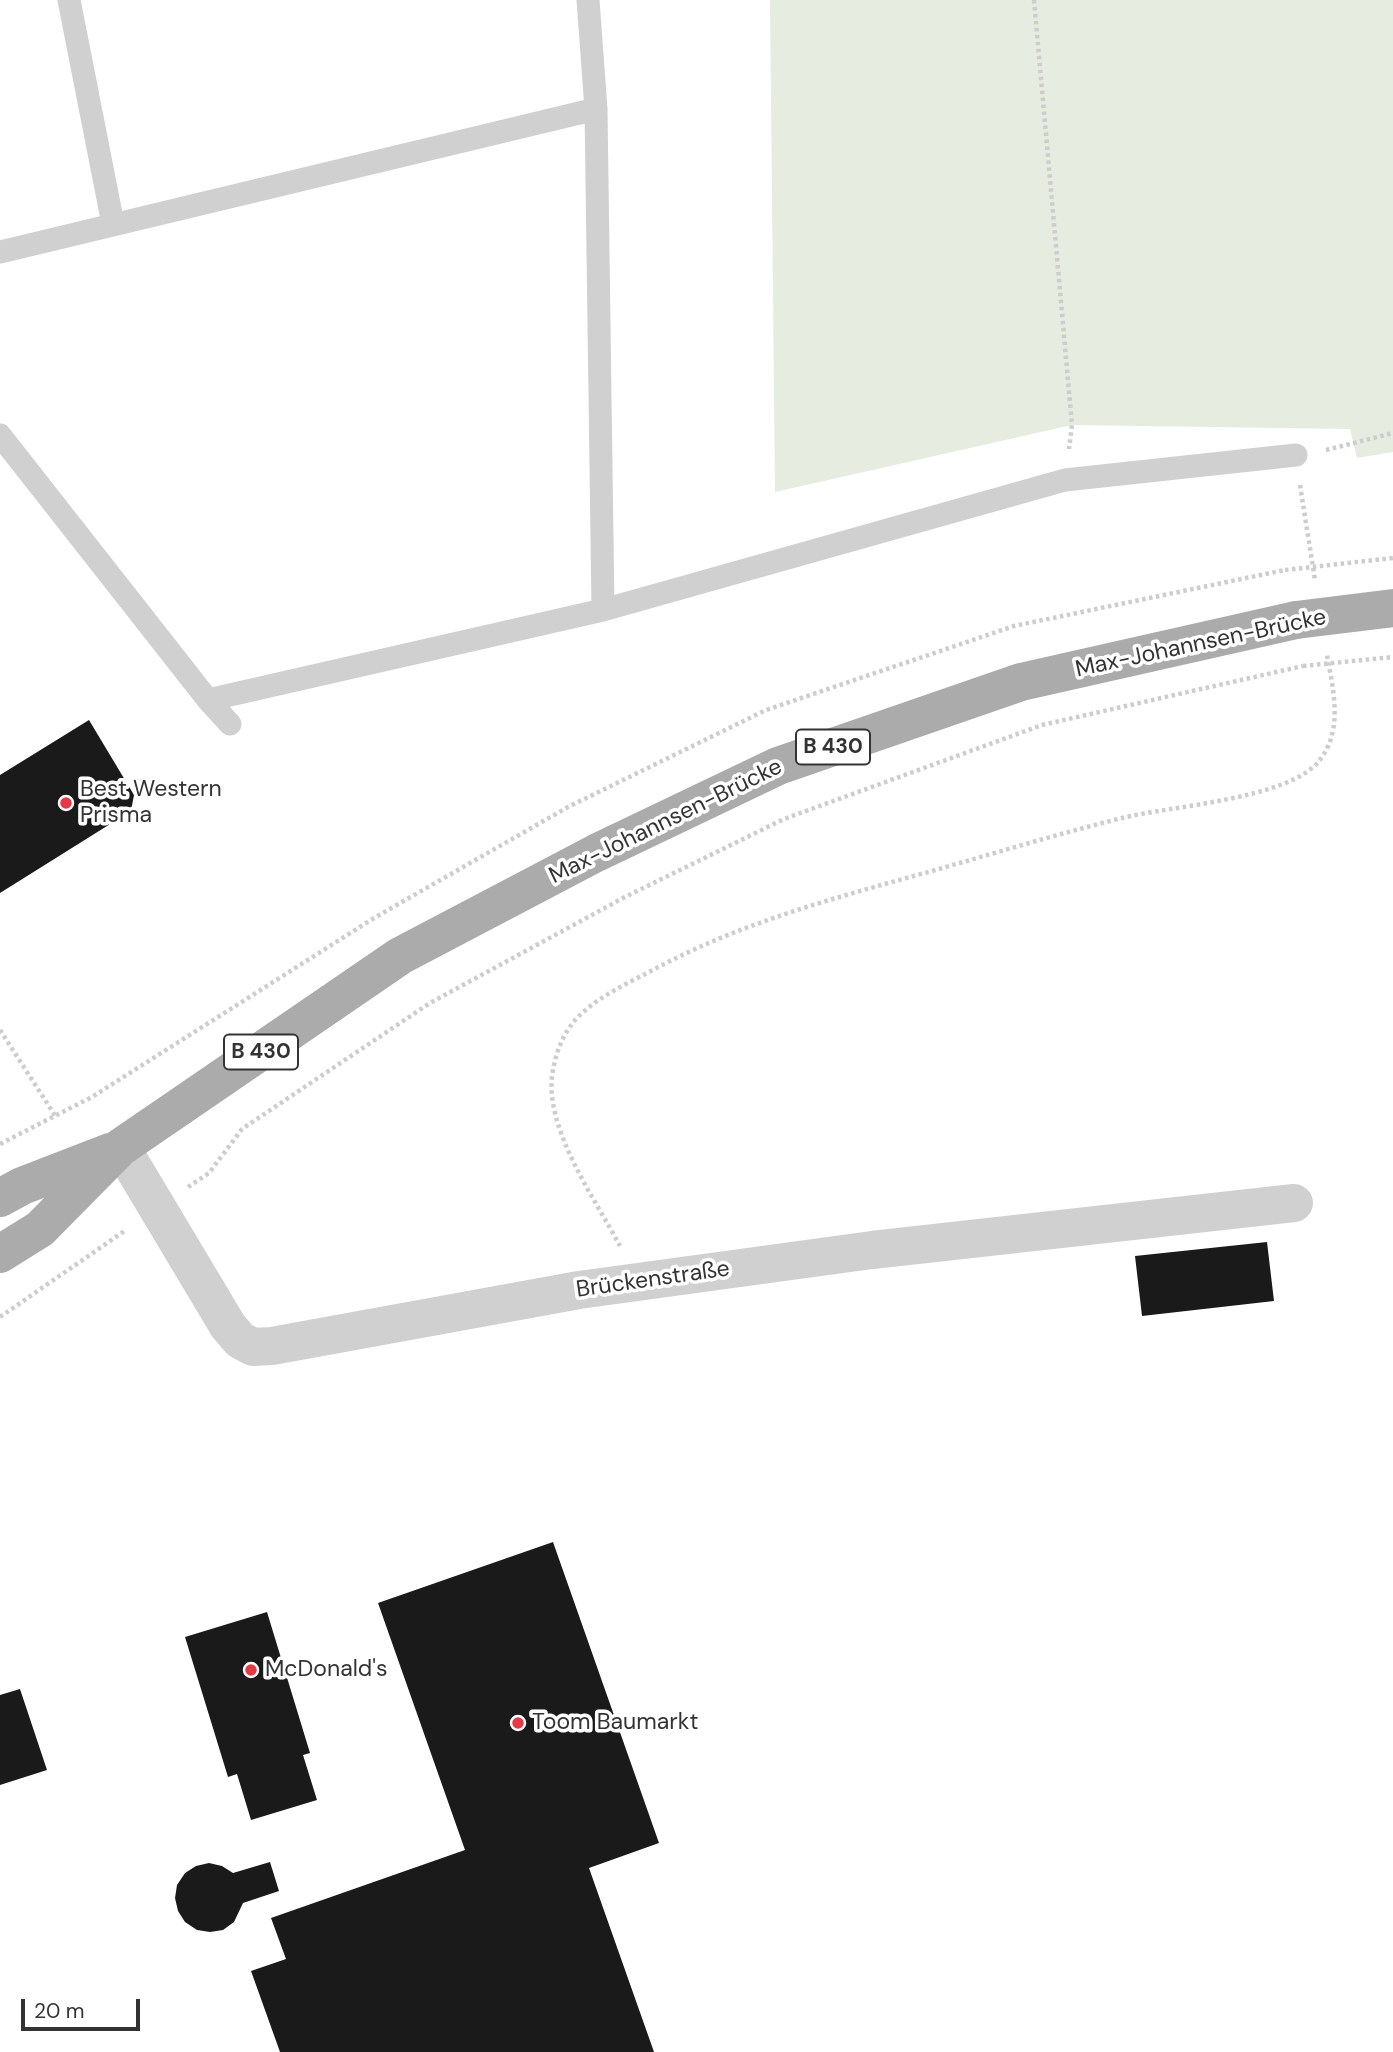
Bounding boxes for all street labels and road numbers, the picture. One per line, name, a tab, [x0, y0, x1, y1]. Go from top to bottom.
street label: Max-Johannsen-Brücke	[1073, 604, 1329, 684]
road number: B 430	[796, 730, 870, 764]
street label: Max-Johannsen-Brücke	[545, 754, 787, 890]
road number: B 430	[224, 1034, 298, 1070]
street label: Brückenstraße	[574, 1256, 732, 1304]

